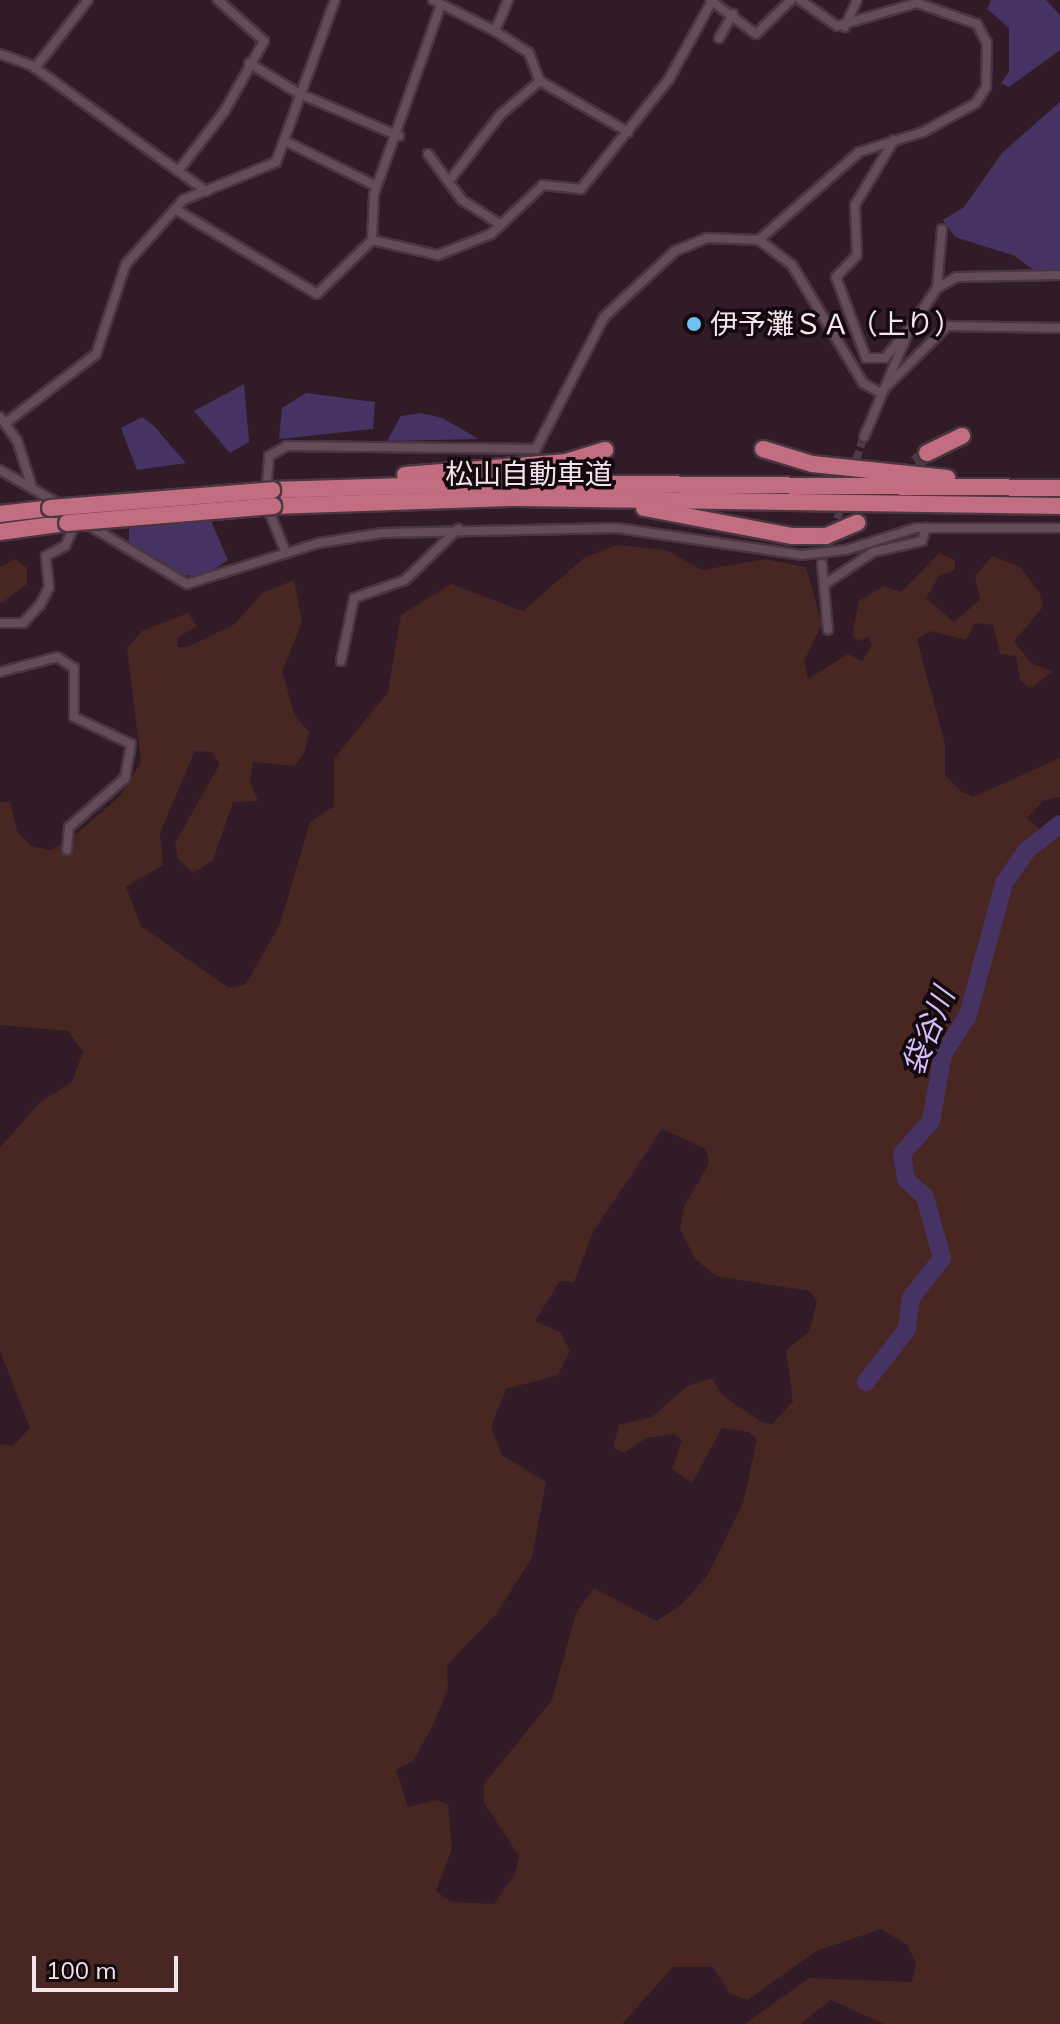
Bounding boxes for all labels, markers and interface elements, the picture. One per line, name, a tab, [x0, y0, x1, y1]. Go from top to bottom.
place label: 伊予灘ＳＡ（上り）	[710, 307, 962, 341]
marker: 伊予灘ＳＡ（上り）	[685, 315, 703, 333]
street label: 松山自動車道	[445, 457, 613, 491]
water label: 袋谷川	[894, 983, 962, 1079]
scale bar	[36, 1940, 182, 1990]
text: 100 m	[46, 1955, 117, 1985]

